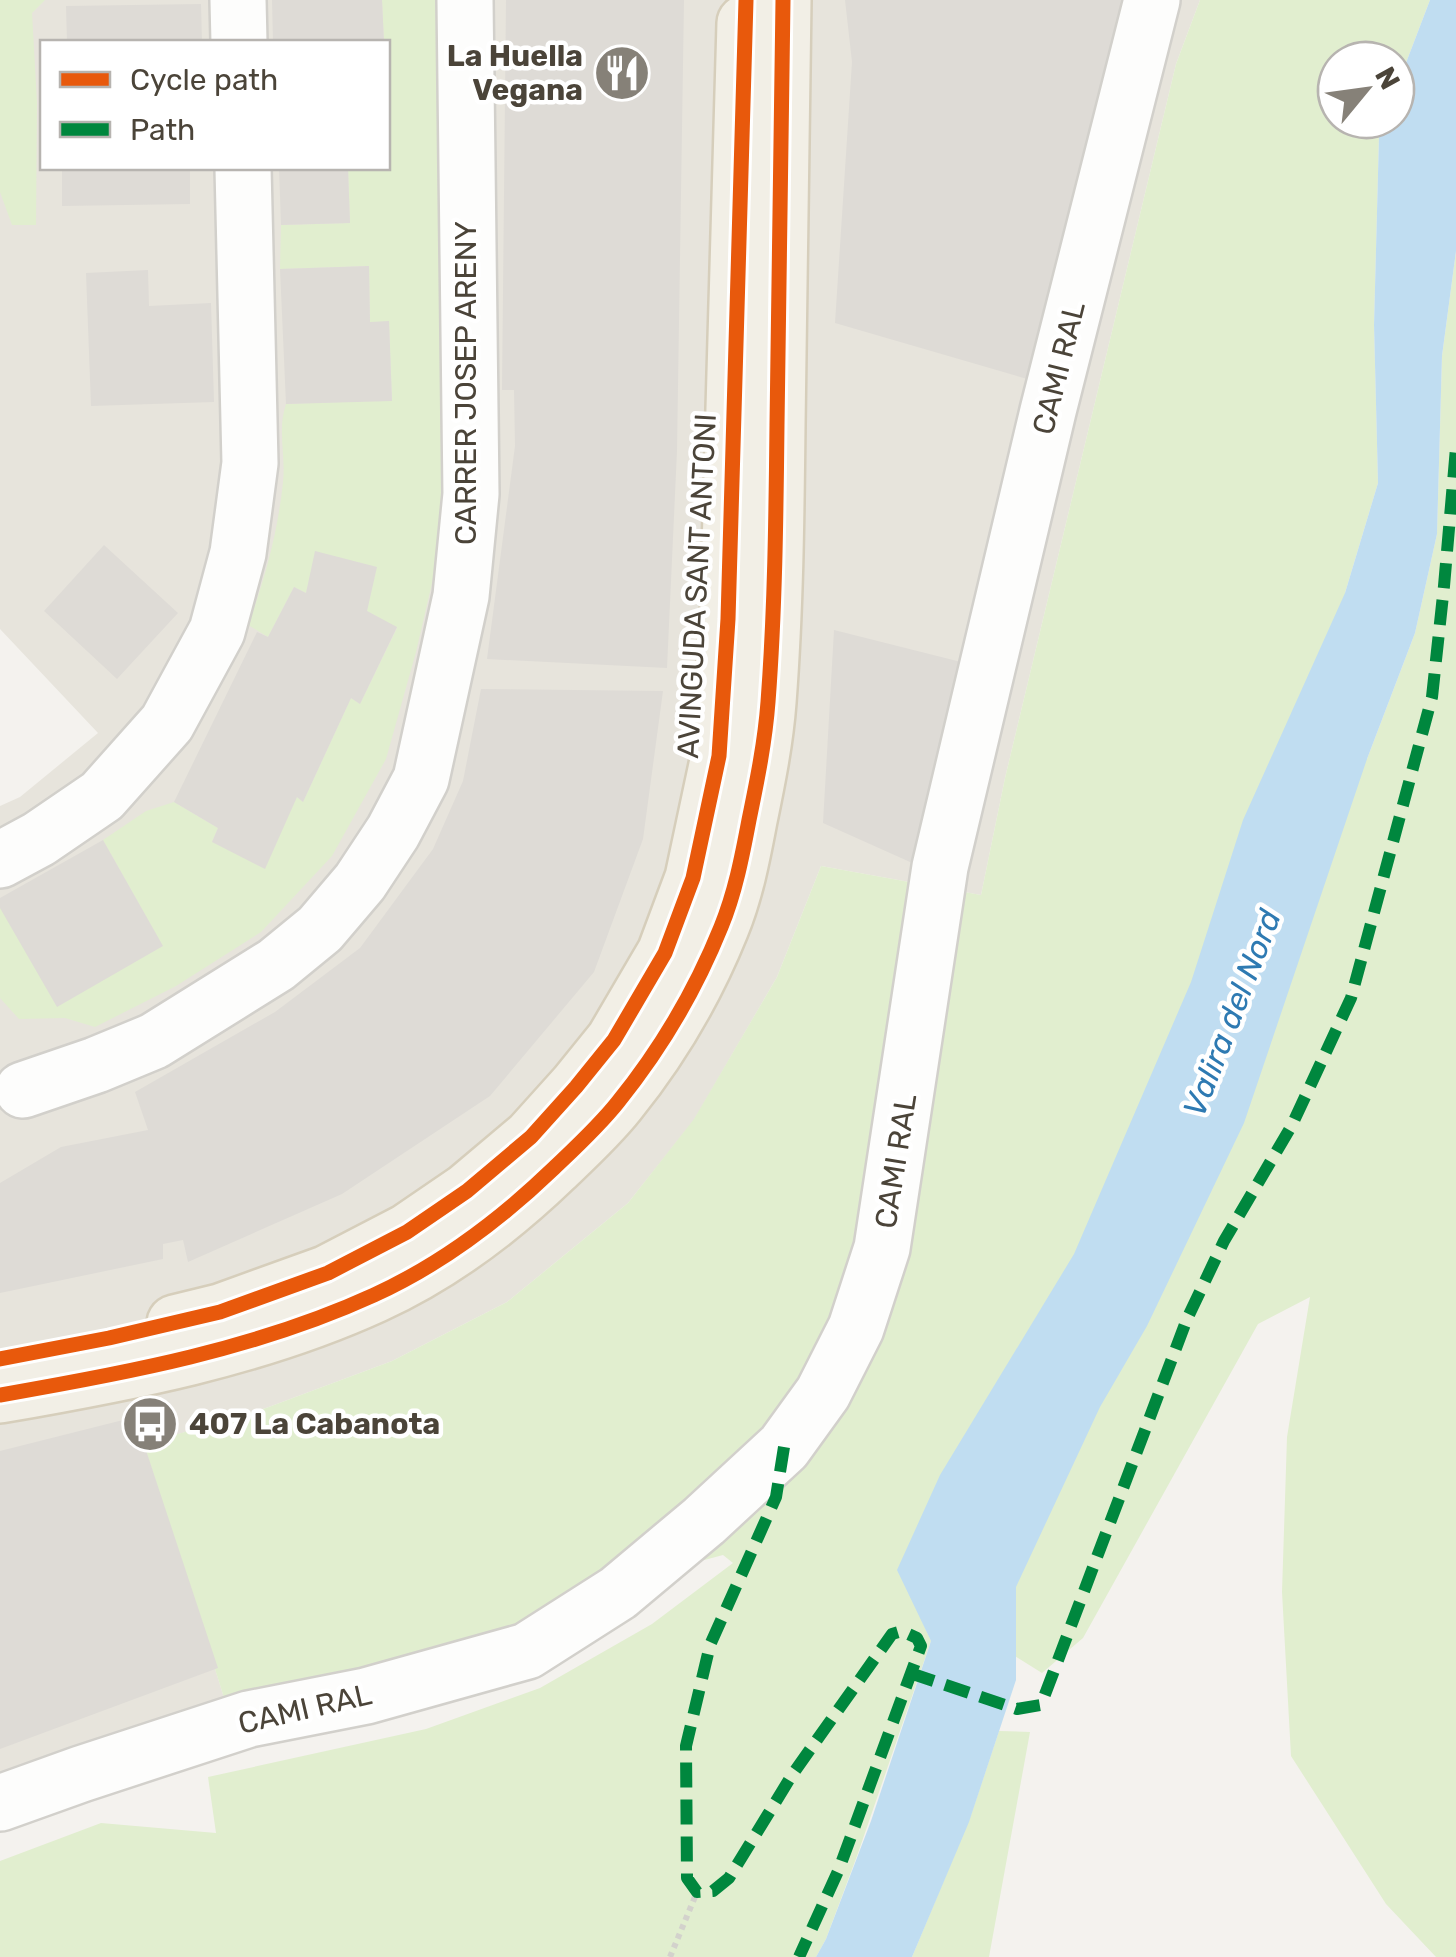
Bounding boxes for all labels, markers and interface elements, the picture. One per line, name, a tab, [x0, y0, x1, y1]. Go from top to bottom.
place label: La Huella Vegana	[447, 38, 583, 108]
legend	[40, 40, 390, 170]
north arrow	[1316, 40, 1416, 140]
restaurant icon: La Huella Vegana	[592, 43, 652, 103]
text: N	[1368, 61, 1407, 95]
text: Cycle path	[130, 62, 278, 98]
text: Path	[130, 112, 195, 148]
street label: CARRER JOSEP ARENY	[448, 221, 484, 545]
street label: CAMI RAL	[1025, 298, 1093, 438]
street label: AVINGUDA SANT ANTONI	[670, 413, 724, 759]
water label: Valira del Nord	[1175, 903, 1289, 1122]
street label: CAMI RAL	[868, 1091, 924, 1231]
bus stop icon: 407 La Cabanota	[120, 1394, 180, 1454]
place label: 407 La Cabanota	[189, 1406, 440, 1442]
street label: CAMI RAL	[235, 1676, 375, 1742]

